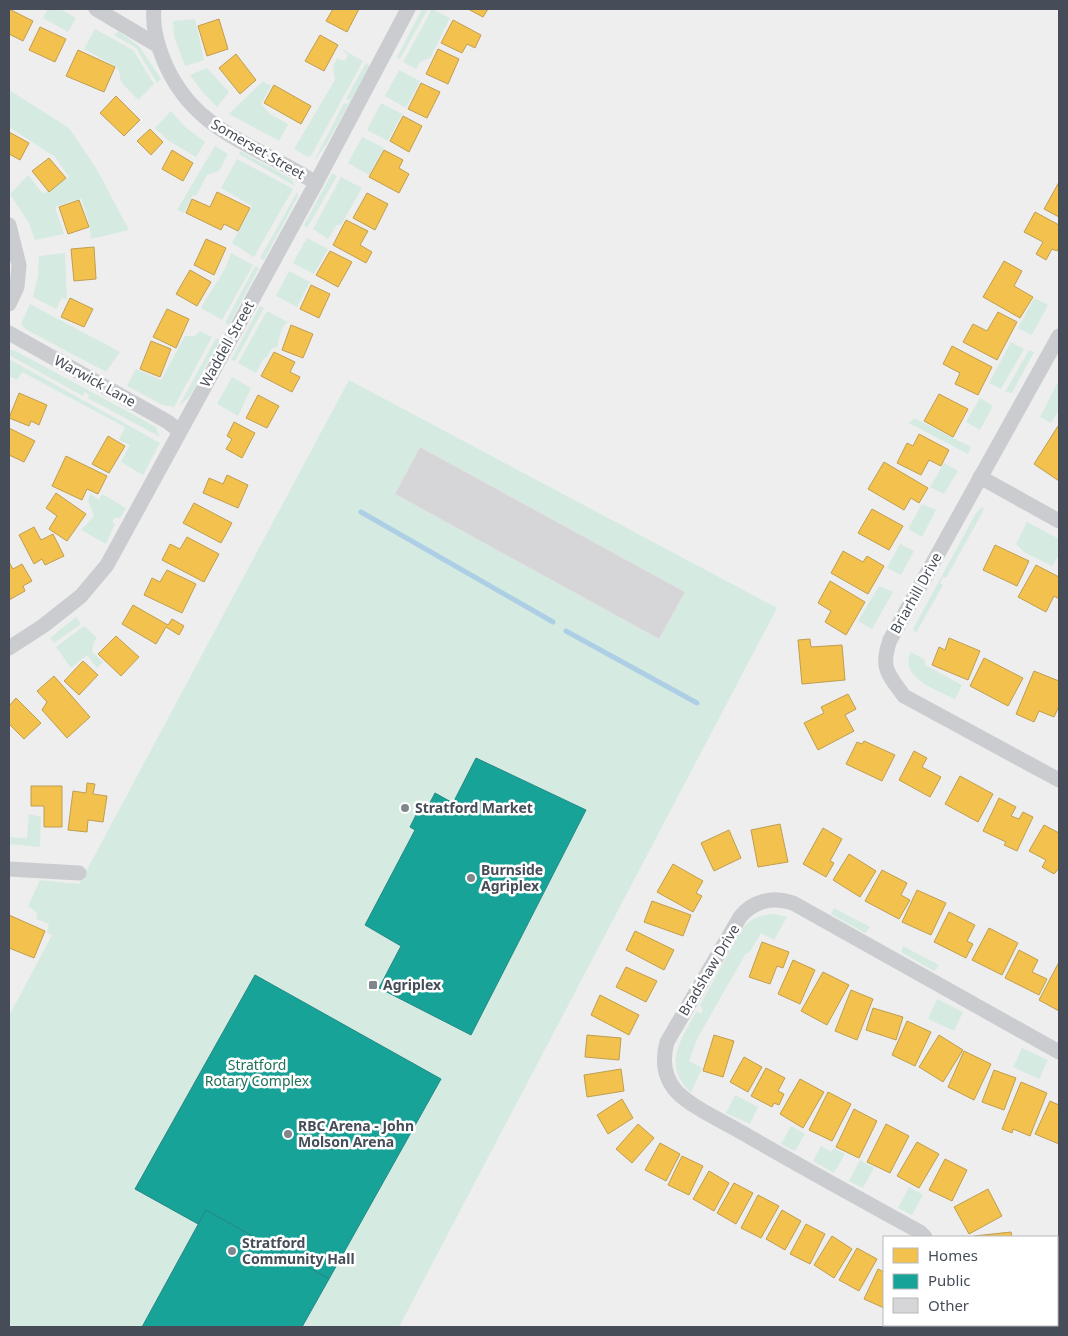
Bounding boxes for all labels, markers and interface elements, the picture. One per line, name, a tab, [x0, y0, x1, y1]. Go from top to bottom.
street label: Somerset Street	[208, 114, 309, 183]
street label: Waddell Street	[195, 297, 258, 390]
street label: Warwick Lane	[51, 350, 140, 411]
street label: Briarhill Drive	[885, 549, 946, 637]
place label: Stratford Market	[415, 798, 533, 817]
marker: Stratford Market	[399, 802, 411, 814]
place label: Burnside Agriplex	[481, 860, 543, 895]
marker: Burnside Agriplex	[465, 872, 477, 884]
street label: Bradshaw Drive	[674, 920, 743, 1019]
place label: Agriplex	[383, 975, 442, 994]
marker: Agriplex	[367, 979, 379, 991]
park label: Stratford Rotary Complex	[205, 1055, 310, 1090]
place label: RBC Arena - John Molson Arena	[298, 1116, 414, 1151]
marker: RBC Arena - John Molson Arena	[282, 1128, 294, 1140]
place label: Stratford Community Hall	[242, 1233, 355, 1268]
legend	[883, 1236, 1058, 1326]
marker: Stratford Community Hall	[226, 1245, 238, 1257]
text: Homes	[928, 1245, 978, 1265]
text: Public	[928, 1270, 971, 1290]
text: Other	[928, 1295, 969, 1315]

